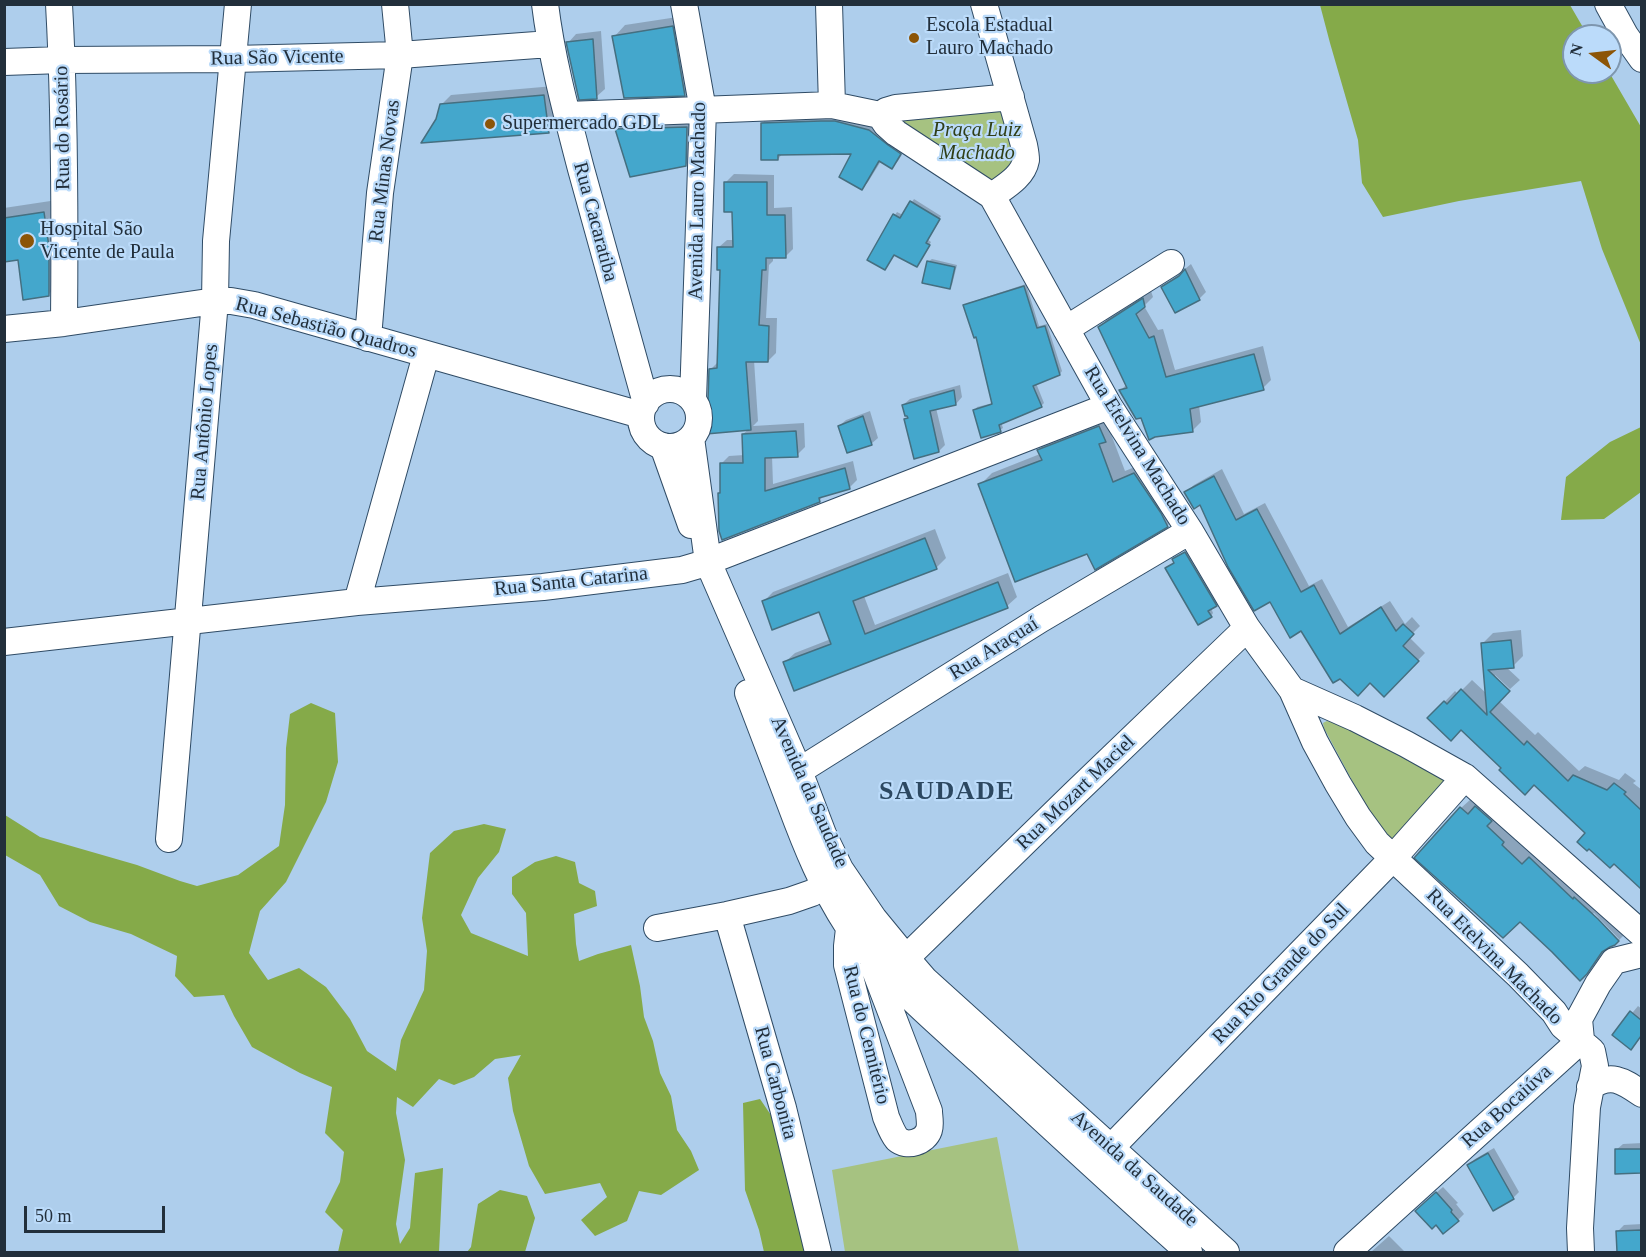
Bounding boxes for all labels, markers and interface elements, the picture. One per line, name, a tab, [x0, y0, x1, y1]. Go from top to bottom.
place label: Escola Estadual Lauro Machado	[926, 14, 1053, 61]
north arrow	[1562, 24, 1622, 84]
marker: Escola Estadual Lauro Machado	[907, 31, 921, 45]
text: N	[1566, 42, 1586, 58]
street label: Rua São Vicente	[210, 45, 344, 71]
street label: Rua do Rosário	[50, 66, 76, 190]
street label: Rua Minas Novas	[364, 98, 406, 244]
street label: Avenida Lauro Machado	[684, 102, 712, 300]
place label: Supermercado GDL	[502, 112, 664, 136]
marker: Supermercado GDL	[483, 117, 497, 131]
park label: Praça Luiz Machado	[933, 119, 1021, 166]
street label: Rua Cacaratiba	[568, 160, 622, 284]
place label: Hospital São Vicente de Paula	[40, 218, 174, 265]
marker: Hospital São Vicente de Paula	[18, 232, 36, 250]
street label: Rua Sebastião Quadros	[233, 292, 419, 364]
street label: Rua Antônio Lopes	[186, 343, 224, 501]
street label: Rua Etelvina Machado	[1078, 362, 1196, 530]
street label: Rua Santa Catarina	[493, 562, 649, 602]
street label: Rua Araçuaí	[945, 612, 1043, 686]
street label: Avenida da Saudade	[765, 713, 853, 871]
street label: Rua Mozart Maciel	[1012, 730, 1140, 856]
district label: SAUDADE	[879, 776, 1015, 808]
street label: Rua Etelvina Machado	[1421, 884, 1567, 1030]
street label: Rua Rio Grande do Sul	[1208, 899, 1354, 1049]
street label: Rua do Cemitério	[837, 963, 895, 1107]
street label: Rua Carbonita	[748, 1024, 802, 1142]
street label: Rua Bocaiúva	[1457, 1060, 1557, 1154]
street label: Avenida da Saudade	[1065, 1106, 1203, 1232]
scale bar	[27, 1194, 168, 1232]
text: 50 m	[35, 1206, 72, 1226]

